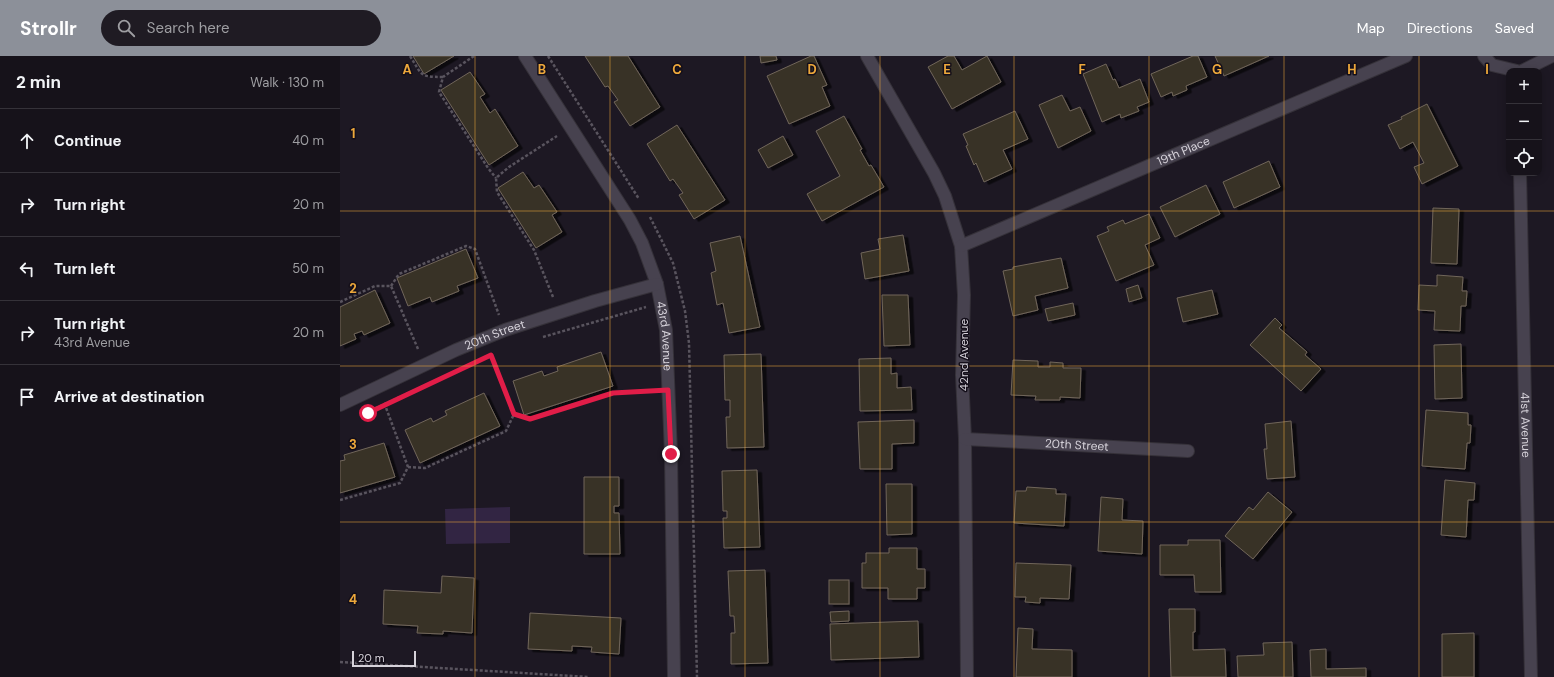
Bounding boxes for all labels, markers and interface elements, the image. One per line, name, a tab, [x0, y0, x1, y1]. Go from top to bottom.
search box	[101, 10, 381, 46]
text: Strollr	[20, 16, 77, 41]
icon: search	[115, 17, 137, 39]
text: Search here	[147, 18, 230, 38]
text: Map	[1357, 19, 1385, 37]
text: Directions	[1407, 19, 1473, 37]
text: Saved	[1495, 19, 1534, 37]
text: A	[402, 61, 412, 78]
text: B	[538, 61, 546, 78]
text: C	[672, 61, 682, 78]
text: D	[807, 61, 817, 78]
text: E	[943, 61, 951, 78]
text: F	[1078, 61, 1086, 78]
text: G	[1212, 61, 1222, 78]
text: H	[1347, 61, 1357, 78]
text: I	[1485, 61, 1489, 78]
map controls	[1506, 68, 1542, 176]
button: +	[1506, 68, 1542, 104]
text: 2 min	[16, 71, 61, 93]
text: Walk · 130 m	[250, 74, 324, 91]
button: −	[1506, 104, 1542, 140]
text: 1	[351, 125, 355, 142]
icon: ahead	[16, 130, 38, 152]
text: Continue	[54, 131, 122, 151]
text: 40 m	[292, 132, 324, 149]
street label: 19th Place	[1155, 133, 1213, 169]
button: locate	[1506, 140, 1542, 176]
icon: right	[16, 194, 38, 216]
text: Turn right	[54, 195, 125, 215]
text: 20 m	[293, 196, 324, 213]
icon: left	[16, 258, 38, 280]
text: Turn left	[54, 259, 115, 279]
text: 50 m	[292, 260, 324, 277]
text: 2	[349, 280, 357, 297]
street label: 43rd Avenue	[653, 300, 676, 371]
text: Turn right	[54, 314, 125, 334]
street label: 20th Street	[462, 316, 527, 354]
street label: 42nd Avenue	[956, 319, 972, 391]
icon: right	[16, 322, 38, 344]
text: 20 m	[293, 324, 324, 341]
text: 43rd Avenue	[54, 334, 130, 351]
icon: arrive	[16, 386, 38, 408]
text: Arrive at destination	[54, 387, 205, 407]
street label: 41st Avenue	[1517, 392, 1534, 458]
route start	[359, 404, 377, 422]
street label: 20th Street	[1044, 435, 1109, 455]
text: 3	[349, 436, 357, 453]
route end	[662, 445, 680, 463]
text: 4	[349, 591, 357, 608]
scale bar	[352, 649, 416, 668]
text: 20 m	[358, 651, 384, 665]

